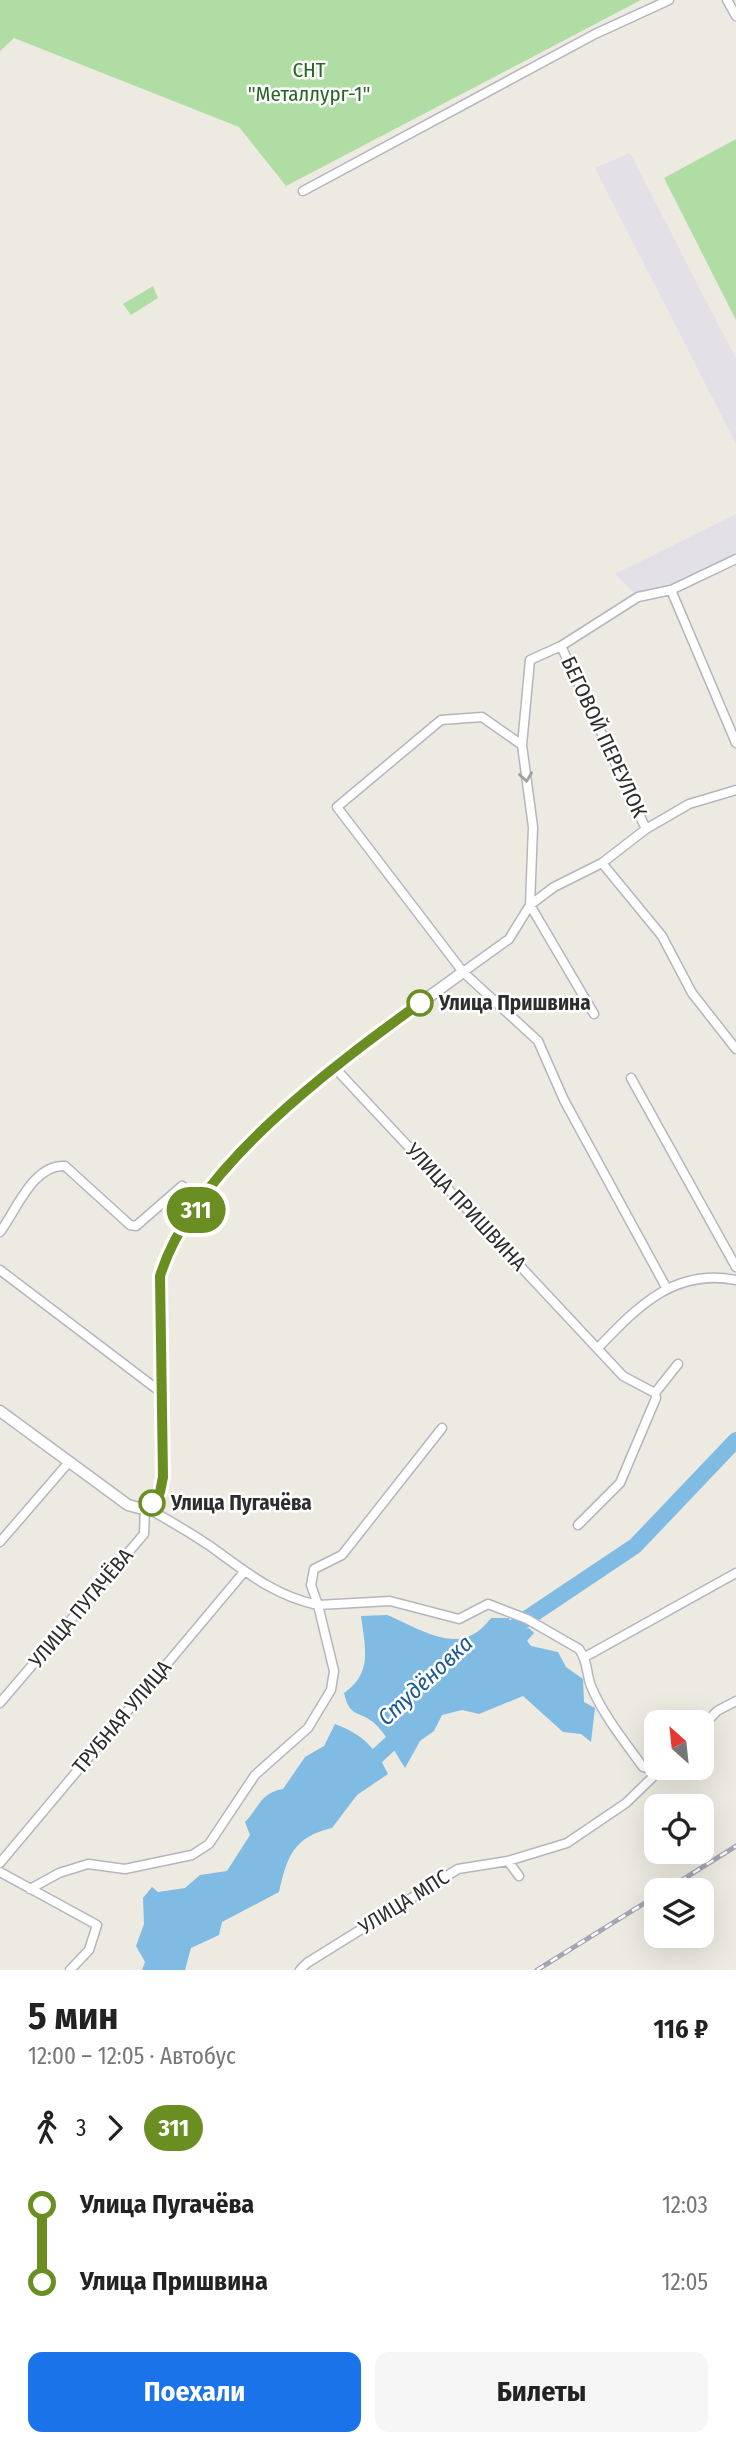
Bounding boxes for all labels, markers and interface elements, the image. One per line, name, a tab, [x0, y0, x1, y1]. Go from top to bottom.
park label: СНТ "Металлург-1"	[248, 57, 370, 107]
street label: БЕГОВОЙ ПЕРЕУЛОК	[555, 652, 653, 822]
one-way arrow	[519, 771, 534, 783]
marker: Улица Пришвина	[407, 990, 433, 1016]
place label: Улица Пришвина	[438, 990, 591, 1016]
street label: УЛИЦА ПРИШВИНА	[399, 1137, 532, 1276]
line badge: 311	[156, 1187, 236, 1233]
text: 311	[181, 1196, 211, 1224]
marker: Улица Пугачёва	[139, 1490, 165, 1516]
place label: Улица Пугачёва	[170, 1490, 312, 1516]
street label: УЛИЦА ПУГАЧЁВА	[23, 1543, 139, 1674]
water label: Студёновка	[372, 1629, 478, 1731]
street label: ТРУБНАЯ УЛИЦА	[67, 1655, 177, 1779]
north arrow	[644, 1710, 714, 1780]
map controls	[644, 1710, 714, 1948]
button: locate	[644, 1794, 714, 1864]
street label: УЛИЦА МПС	[353, 1864, 454, 1941]
button: layers	[644, 1878, 714, 1948]
text: 5 мин	[28, 1993, 118, 2039]
text: 116 ₽	[653, 2014, 708, 2045]
text: 12:00 – 12:05 · Автобус	[28, 2042, 236, 2070]
icon: walk	[28, 2109, 66, 2147]
icon: forward	[96, 2109, 134, 2147]
text: 3	[76, 2114, 86, 2142]
text: 311	[158, 2114, 189, 2142]
text: Улица Пугачёва	[80, 2189, 254, 2220]
text: 12:03	[662, 2191, 708, 2219]
text: Улица Пришвина	[80, 2266, 268, 2297]
text: 12:05	[661, 2268, 708, 2296]
button: Поехали	[28, 2352, 361, 2432]
button: Билеты	[375, 2352, 708, 2432]

